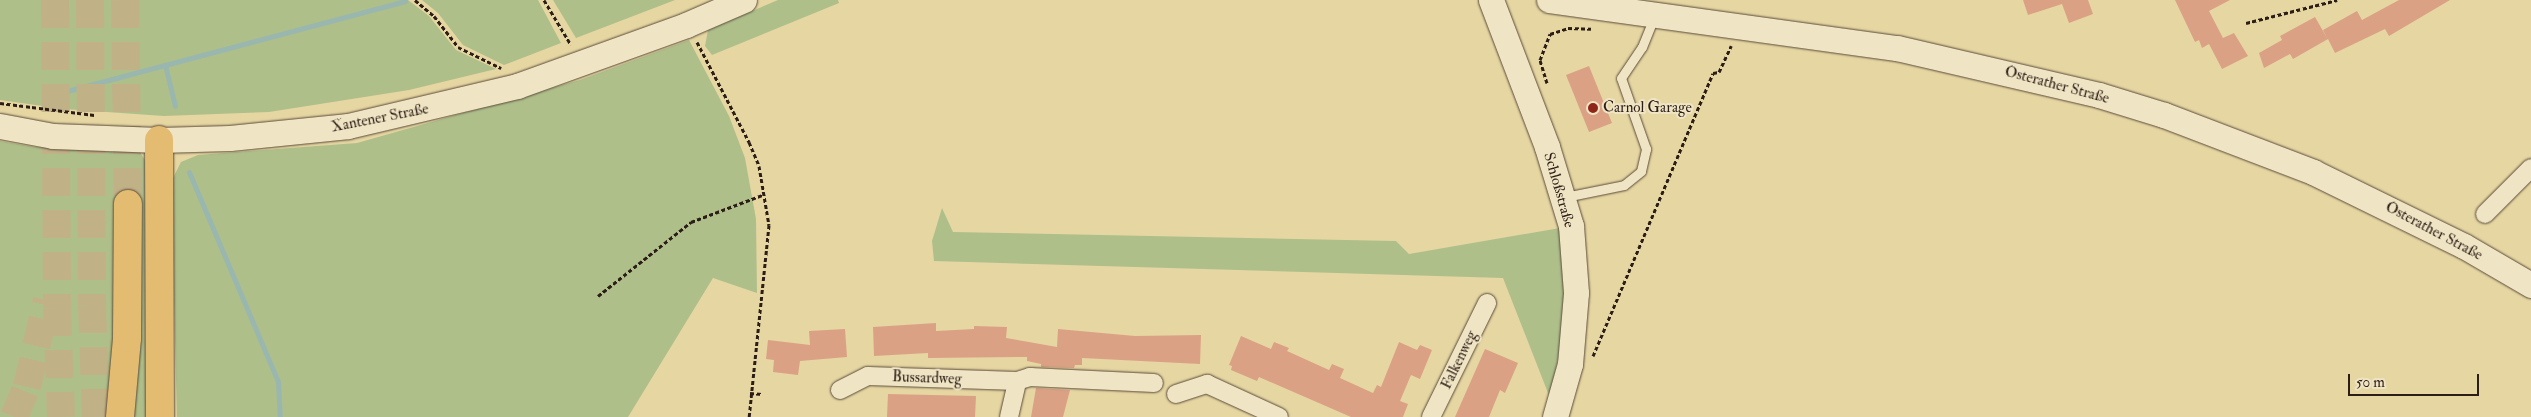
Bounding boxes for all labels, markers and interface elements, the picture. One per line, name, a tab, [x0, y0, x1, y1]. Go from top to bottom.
street label: Osterather Straße	[2003, 62, 2111, 108]
place label: Carnol Garage	[1603, 99, 1692, 117]
street label: Xantener Straße	[330, 100, 430, 136]
marker: Carnol Garage	[1587, 102, 1599, 114]
street label: Schloßstraße	[1540, 150, 1578, 230]
street label: Osterather Straße	[2382, 198, 2486, 264]
street label: Falkenweg	[1437, 328, 1481, 392]
scale bar	[2351, 364, 2482, 396]
street label: Bussardweg	[892, 368, 962, 388]
text: 50 m	[2356, 373, 2385, 392]

